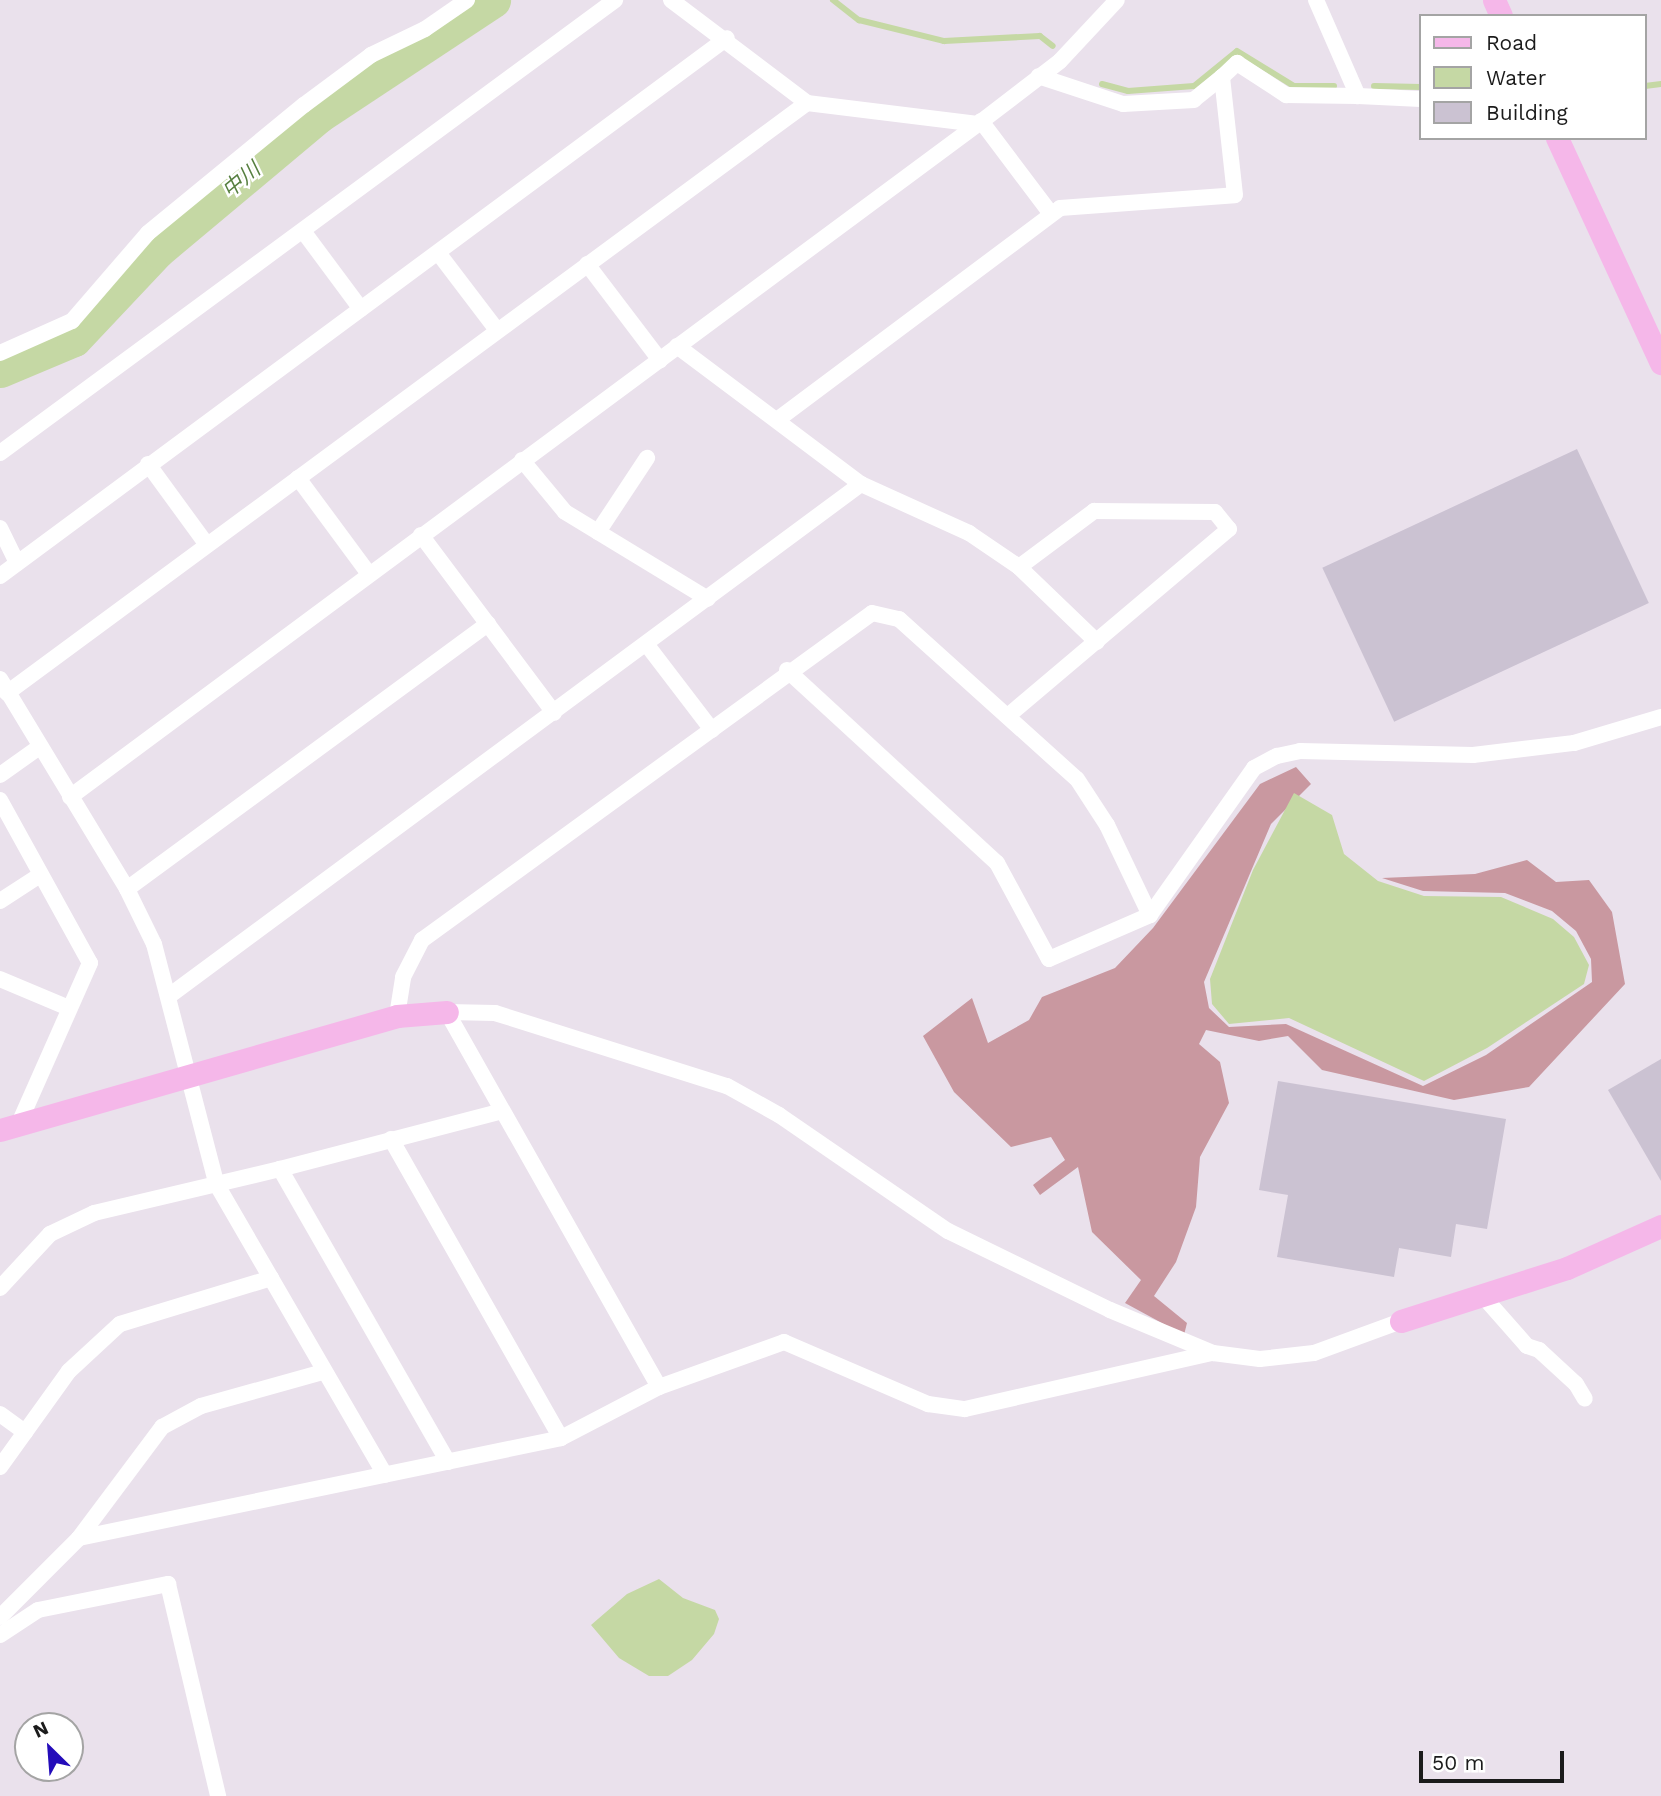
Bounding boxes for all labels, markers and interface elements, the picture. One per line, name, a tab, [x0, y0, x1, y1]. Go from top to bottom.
legend	[1420, 14, 1647, 140]
text: Road	[1486, 30, 1537, 55]
text: Water	[1486, 65, 1546, 90]
text: Building	[1486, 100, 1568, 125]
water label: 中川	[217, 157, 265, 203]
north arrow	[14, 1712, 84, 1782]
text: N	[30, 1716, 52, 1743]
scale bar	[1423, 1736, 1568, 1780]
text: 50 m	[1432, 1750, 1484, 1775]

